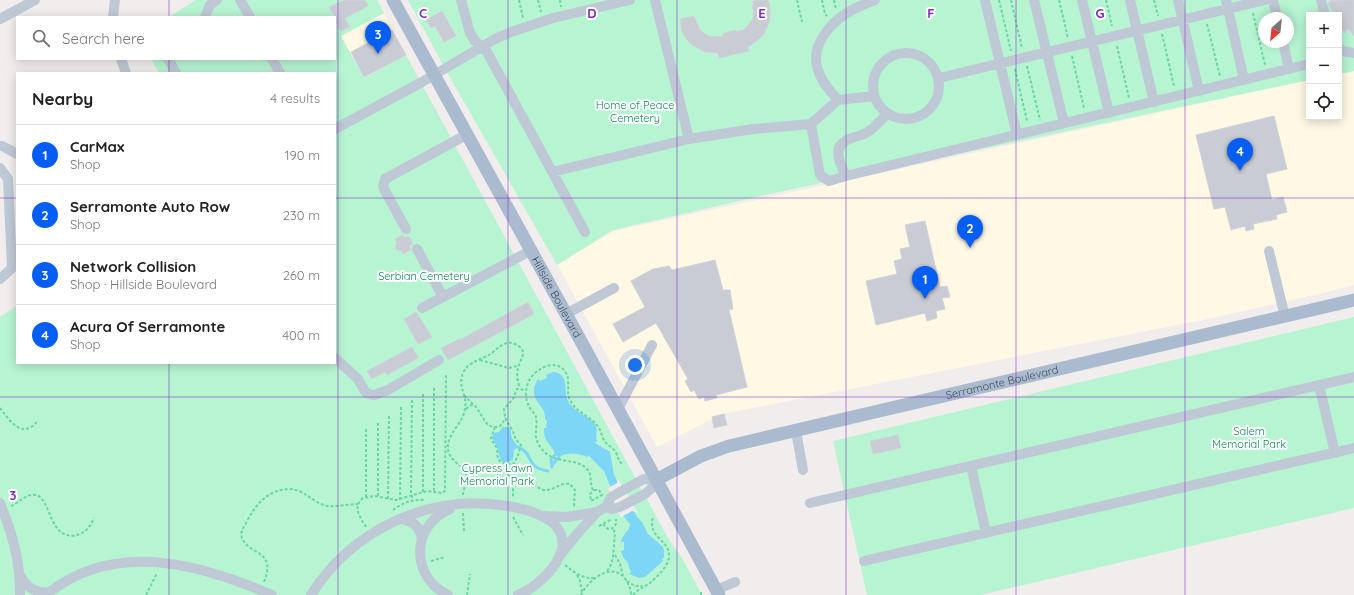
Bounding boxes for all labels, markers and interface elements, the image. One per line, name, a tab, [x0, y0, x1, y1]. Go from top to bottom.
text: C	[419, 5, 427, 21]
text: D	[587, 5, 597, 21]
text: E	[758, 5, 766, 21]
text: F	[927, 5, 935, 21]
text: G	[1095, 5, 1105, 21]
north arrow	[1258, 12, 1294, 48]
map controls	[1306, 12, 1342, 120]
button: +	[1306, 12, 1342, 48]
search box	[16, 16, 336, 60]
pin: 3	[365, 21, 391, 54]
icon: search	[30, 27, 52, 49]
text: Search here	[62, 29, 145, 48]
button: −	[1306, 48, 1342, 84]
button: locate	[1306, 84, 1342, 120]
text: Nearby	[32, 88, 93, 109]
text: 4 results	[270, 90, 320, 106]
park label: Home of Peace Cemetery	[596, 98, 674, 125]
text: CarMax	[70, 137, 124, 156]
pin: 4	[1227, 138, 1253, 171]
text: 1	[42, 147, 48, 163]
text: 190 m	[285, 147, 320, 163]
text: Shop	[70, 156, 100, 172]
text: Serramonte Auto Row	[70, 197, 230, 216]
text: 2	[41, 207, 49, 223]
text: 230 m	[283, 207, 320, 223]
pin: 2	[957, 215, 983, 248]
text: Shop	[70, 216, 100, 232]
street label: Hillside Boulevard	[529, 254, 585, 340]
text: Network Collision	[70, 257, 196, 276]
pin: 1	[912, 266, 938, 299]
text: 3	[42, 267, 48, 283]
text: 260 m	[283, 267, 320, 283]
park label: Serbian Cemetery	[378, 269, 470, 283]
text: Shop · Hillside Boulevard	[70, 276, 217, 292]
text: Acura Of Serramonte	[70, 317, 225, 336]
text: 4	[41, 327, 49, 343]
text: 400 m	[282, 327, 320, 343]
text: Shop	[70, 336, 100, 352]
your location	[625, 355, 645, 375]
street label: Serramonte Boulevard	[944, 362, 1060, 402]
park label: Salem Memorial Park	[1212, 424, 1286, 451]
park label: Cypress Lawn Memorial Park	[460, 461, 534, 488]
text: 3	[10, 487, 17, 503]

